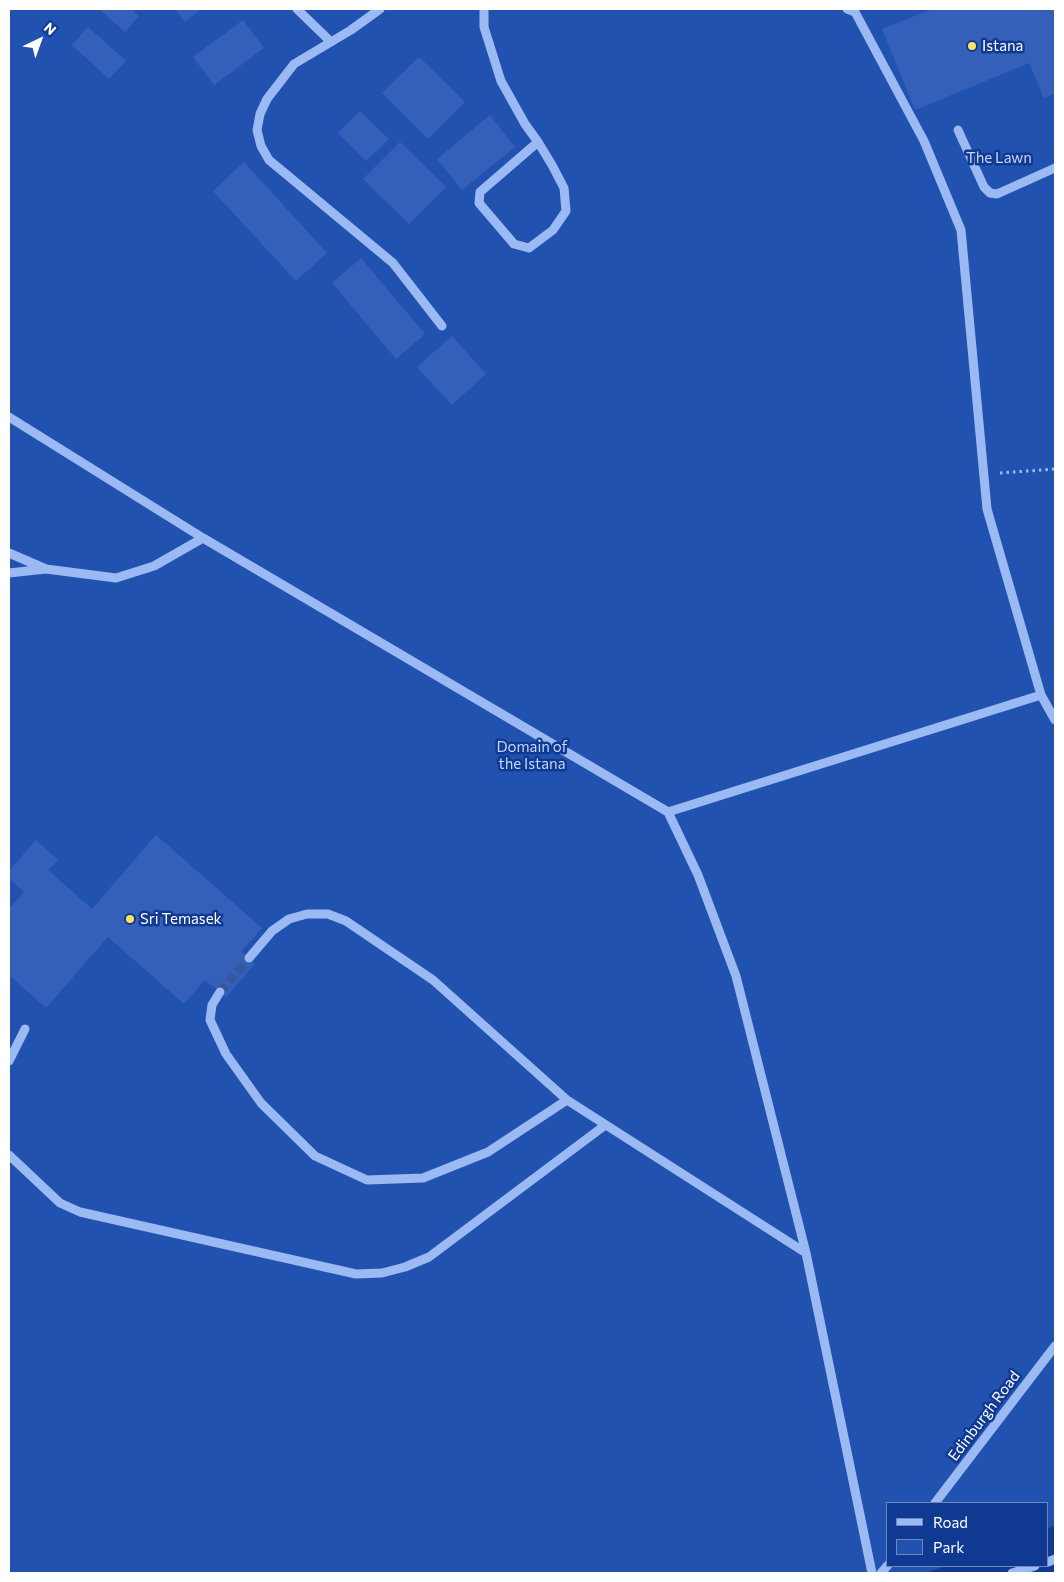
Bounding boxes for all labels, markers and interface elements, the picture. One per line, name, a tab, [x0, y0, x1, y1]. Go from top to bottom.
north arrow	[15, 15, 65, 65]
text: N	[41, 19, 60, 38]
place label: Istana	[982, 37, 1023, 55]
marker: Istana	[966, 40, 978, 52]
park label: The Lawn	[966, 149, 1032, 167]
park label: Domain of the Istana	[496, 738, 568, 773]
place label: Sri Temasek	[140, 910, 222, 928]
marker: Sri Temasek	[124, 913, 136, 925]
street label: Edinburgh Road	[944, 1368, 1024, 1464]
legend	[886, 1502, 1049, 1567]
text: Road	[933, 1513, 968, 1531]
text: Park	[933, 1538, 964, 1556]

